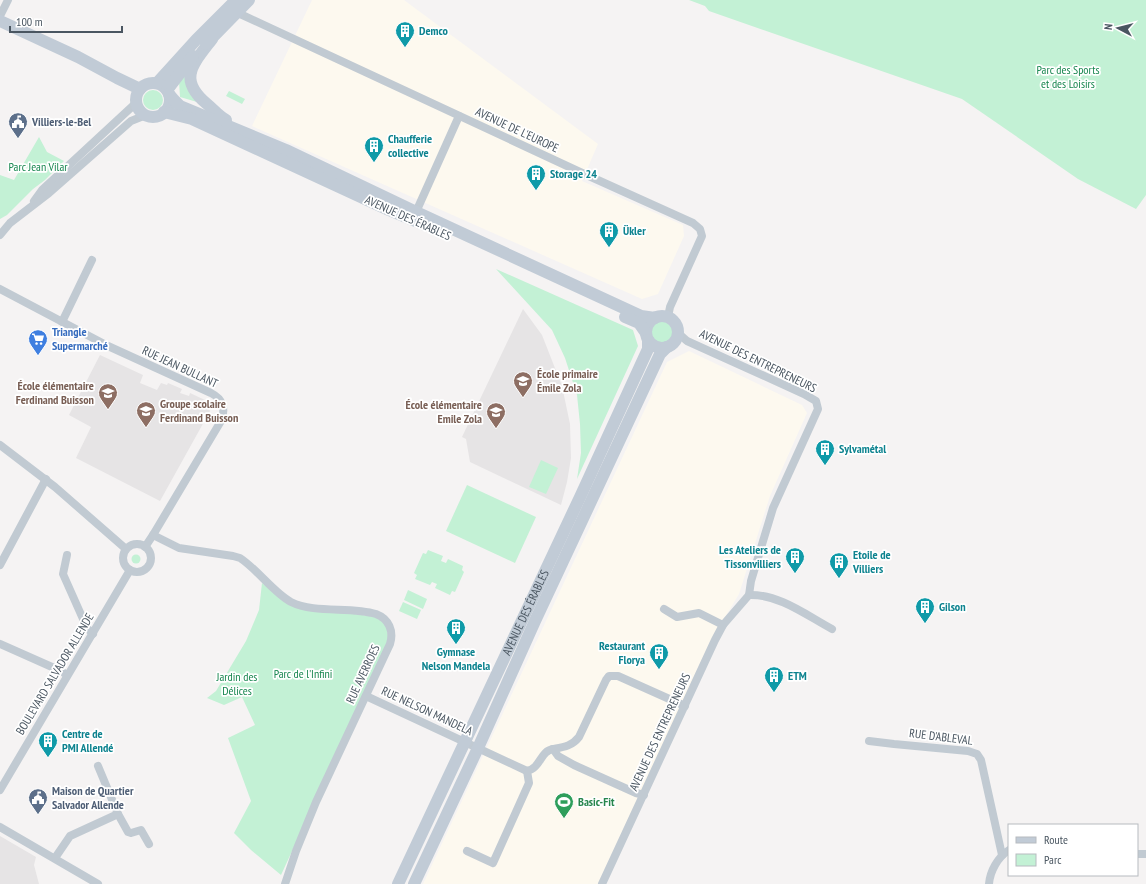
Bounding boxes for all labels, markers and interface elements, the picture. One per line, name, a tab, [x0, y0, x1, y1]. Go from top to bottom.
scale bar	[10, 8, 122, 34]
north arrow	[1098, 8, 1138, 48]
text: 100 m	[16, 14, 43, 29]
building icon: Demco	[394, 20, 416, 48]
place label: Demco	[419, 23, 449, 38]
text: N	[1101, 23, 1115, 31]
park label: Parc des Sports et des Loisirs	[1037, 62, 1100, 91]
street label: AVENUE DE L'EUROPE	[473, 104, 561, 155]
public building icon: Villiers-le-Bel	[7, 111, 29, 139]
place label: Villiers-le-Bel	[31, 114, 91, 129]
place label: Chaufferie collective	[388, 131, 432, 160]
building icon: Chaufferie collective	[363, 135, 385, 163]
park label: Parc Jean Vilar	[9, 159, 68, 174]
building icon: Storage 24	[525, 163, 547, 191]
place label: Storage 24	[550, 166, 597, 181]
street label: AVENUE DES ÉRABLES	[363, 192, 454, 243]
building icon: Ükler	[598, 220, 620, 248]
place label: Ükler	[623, 223, 646, 238]
place label: Triangle Supermarché	[52, 324, 108, 353]
street label: AVENUE DES ENTREPRENEURS	[697, 326, 819, 395]
supermarket icon: Triangle Supermarché	[27, 328, 49, 356]
street label: RUE JEAN BULLANT	[140, 342, 221, 391]
place label: École primaire Émile Zola	[537, 366, 598, 395]
school or university icon: École primaire Émile Zola	[512, 370, 534, 398]
place label: École élémentaire Ferdinand Buisson	[16, 378, 94, 407]
school or university icon: École élémentaire Ferdinand Buisson	[97, 382, 119, 410]
place label: Groupe scolaire Ferdinand Buisson	[160, 396, 238, 425]
place label: École élémentaire Emile Zola	[405, 397, 482, 426]
school or university icon: Groupe scolaire Ferdinand Buisson	[135, 400, 157, 428]
school or university icon: École élémentaire Emile Zola	[485, 401, 507, 429]
building icon: Sylvamétal	[814, 438, 836, 466]
place label: Sylvamétal	[839, 441, 886, 456]
place label: Les Ateliers de Tissonvilliers	[719, 542, 781, 571]
building icon: Les Ateliers de Tissonvilliers	[784, 546, 806, 574]
place label: Etoile de Villiers	[852, 547, 891, 576]
building icon: Etoile de Villiers	[828, 551, 850, 579]
street label: AVENUE DES ÉRABLES	[499, 567, 552, 658]
building icon: Gilson	[914, 596, 936, 624]
place label: Gilson	[939, 599, 966, 614]
street label: BOULEVARD SALVADOR ALLENDE	[12, 610, 97, 737]
building icon: Gymnase Nelson Mandela	[445, 617, 467, 645]
place label: Restaurant Florya	[599, 638, 646, 667]
street label: RUE AVERROES	[342, 642, 383, 706]
building icon: Restaurant Florya	[648, 642, 670, 670]
place label: Gymnase Nelson Mandela	[422, 644, 490, 673]
building icon: ETM	[763, 665, 785, 693]
park label: Parc de l'Infini	[274, 666, 332, 681]
place label: ETM	[788, 668, 807, 683]
park label: Jardin des Délices	[216, 669, 257, 698]
street label: AVENUE DES ENTREPRENEURS	[626, 670, 693, 793]
street label: RUE NELSON MANDELA	[379, 683, 476, 738]
street label: RUE D'ABLEVAL	[908, 725, 974, 748]
place label: Centre de PMI Allendé	[62, 726, 113, 755]
building icon: Centre de PMI Allendé	[37, 730, 59, 758]
place label: Maison de Quartier Salvador Allende	[52, 783, 134, 812]
public building icon: Maison de Quartier Salvador Allende	[27, 787, 49, 815]
sports icon: Basic-Fit	[553, 791, 575, 819]
place label: Basic-Fit	[578, 794, 615, 809]
legend	[1008, 824, 1138, 876]
text: Route	[1044, 832, 1068, 847]
text: Parc	[1044, 852, 1062, 867]

